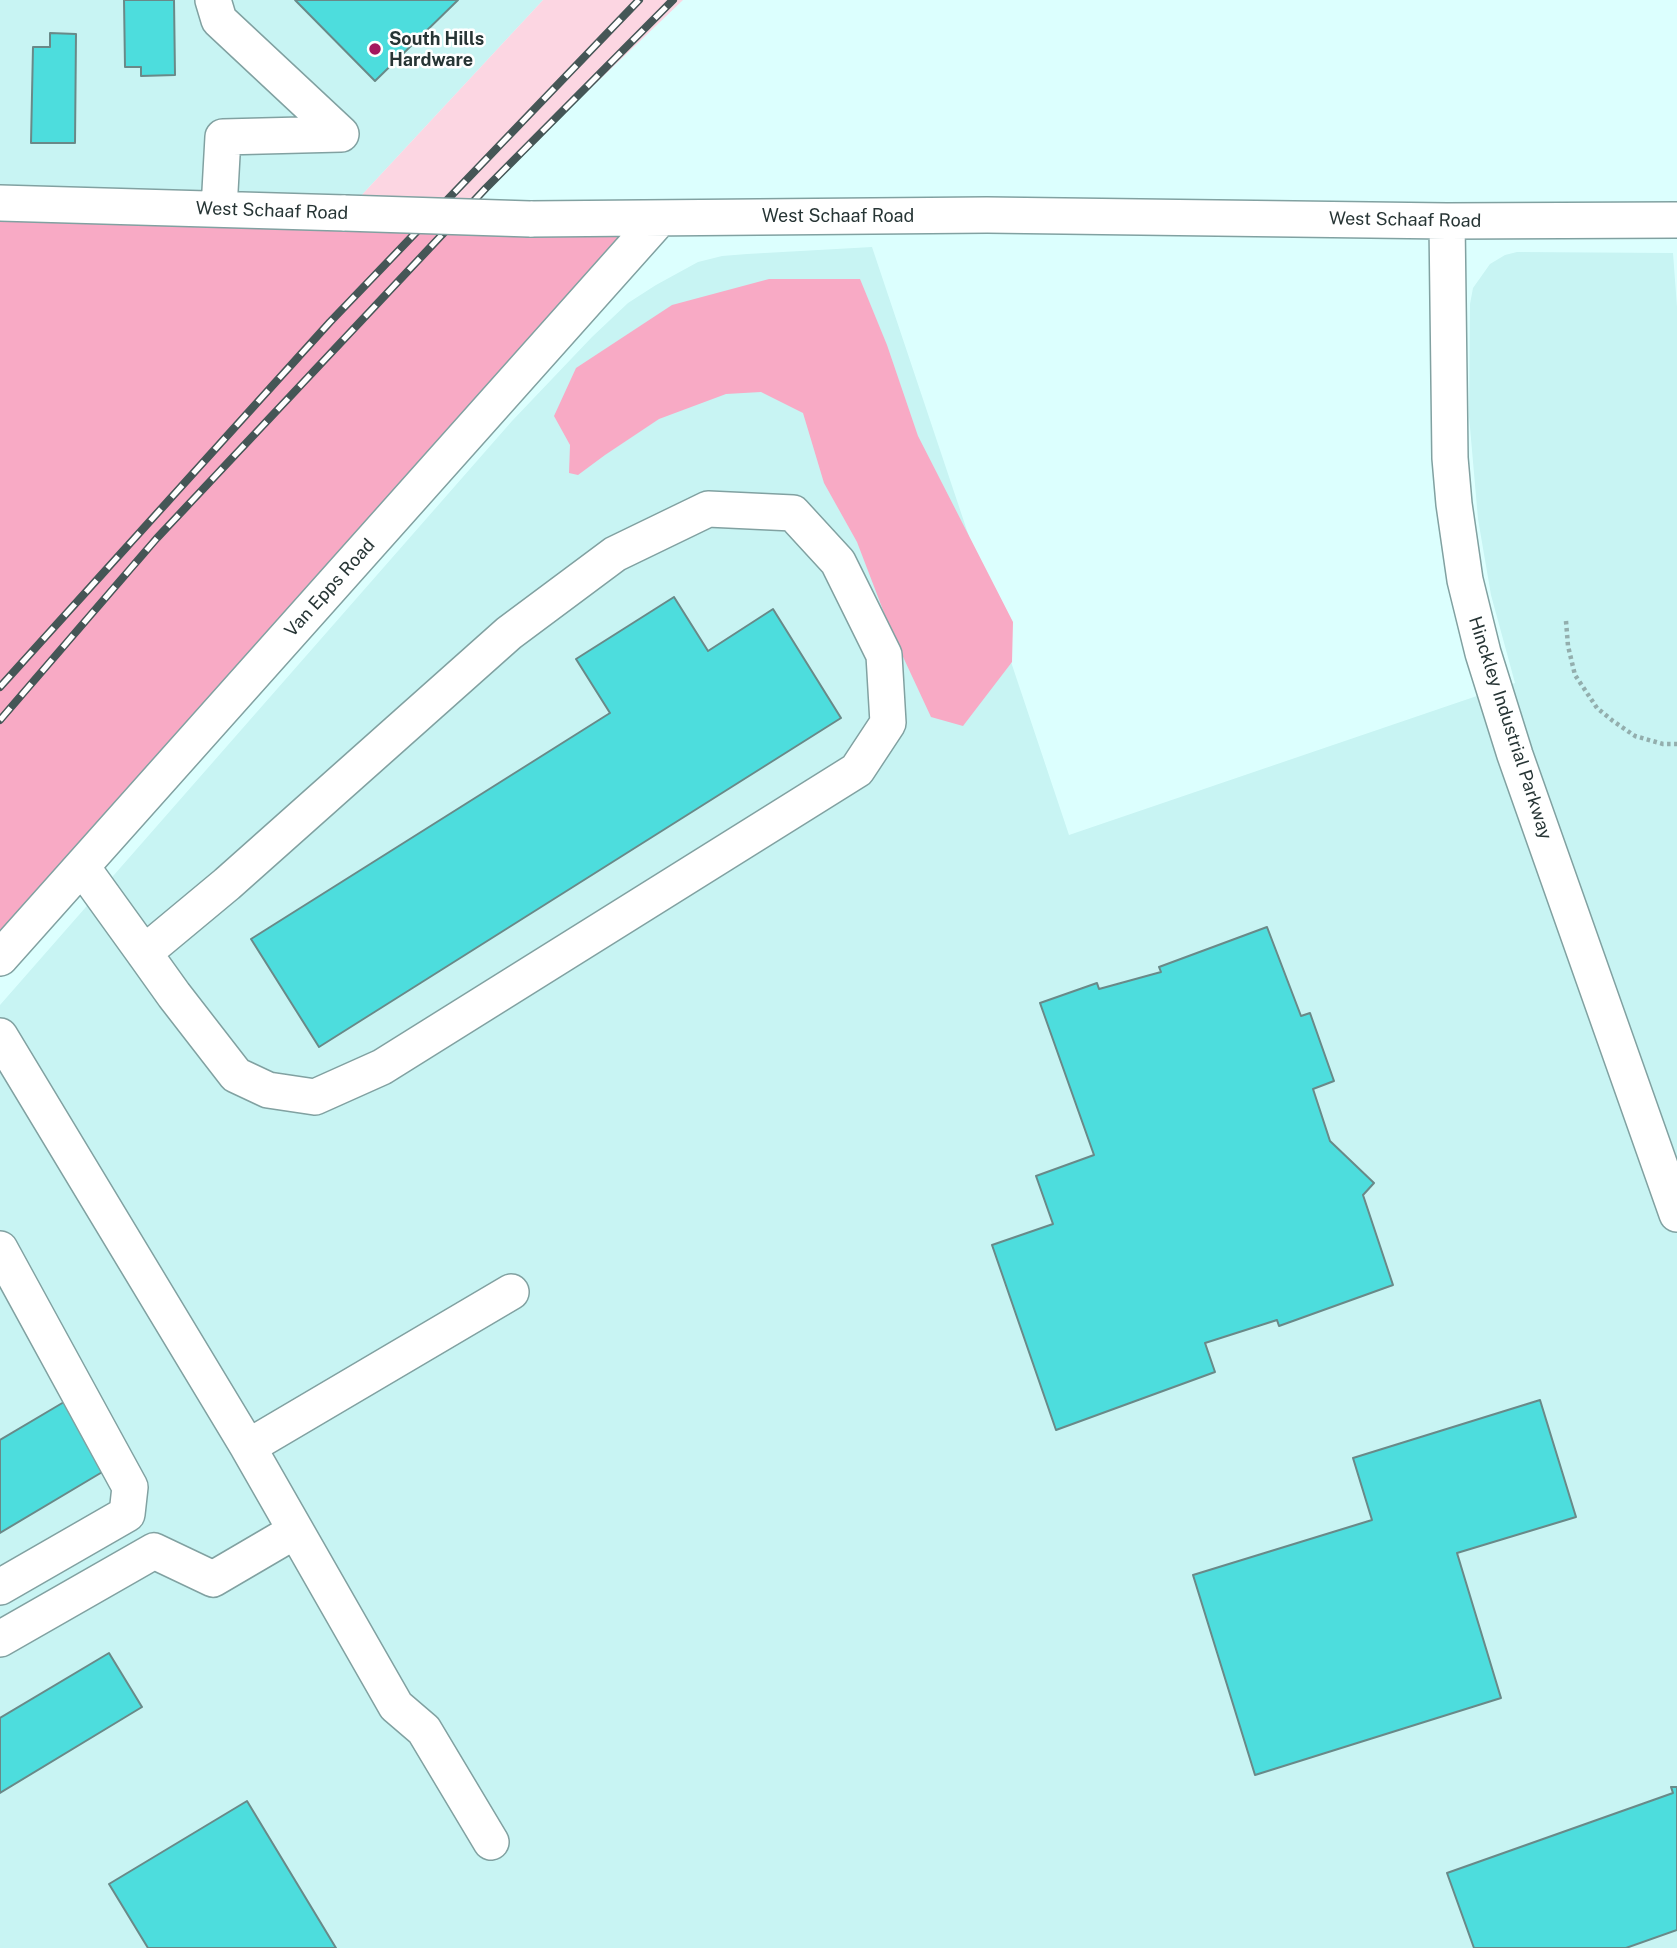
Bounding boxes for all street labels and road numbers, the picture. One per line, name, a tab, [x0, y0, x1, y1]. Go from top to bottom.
street label: West Schaaf Road	[195, 198, 349, 224]
street label: West Schaaf Road	[762, 205, 914, 227]
street label: West Schaaf Road	[1329, 208, 1481, 232]
street label: Van Epps Road	[280, 535, 380, 641]
street label: Hinckley Industrial Parkway	[1464, 614, 1556, 842]

